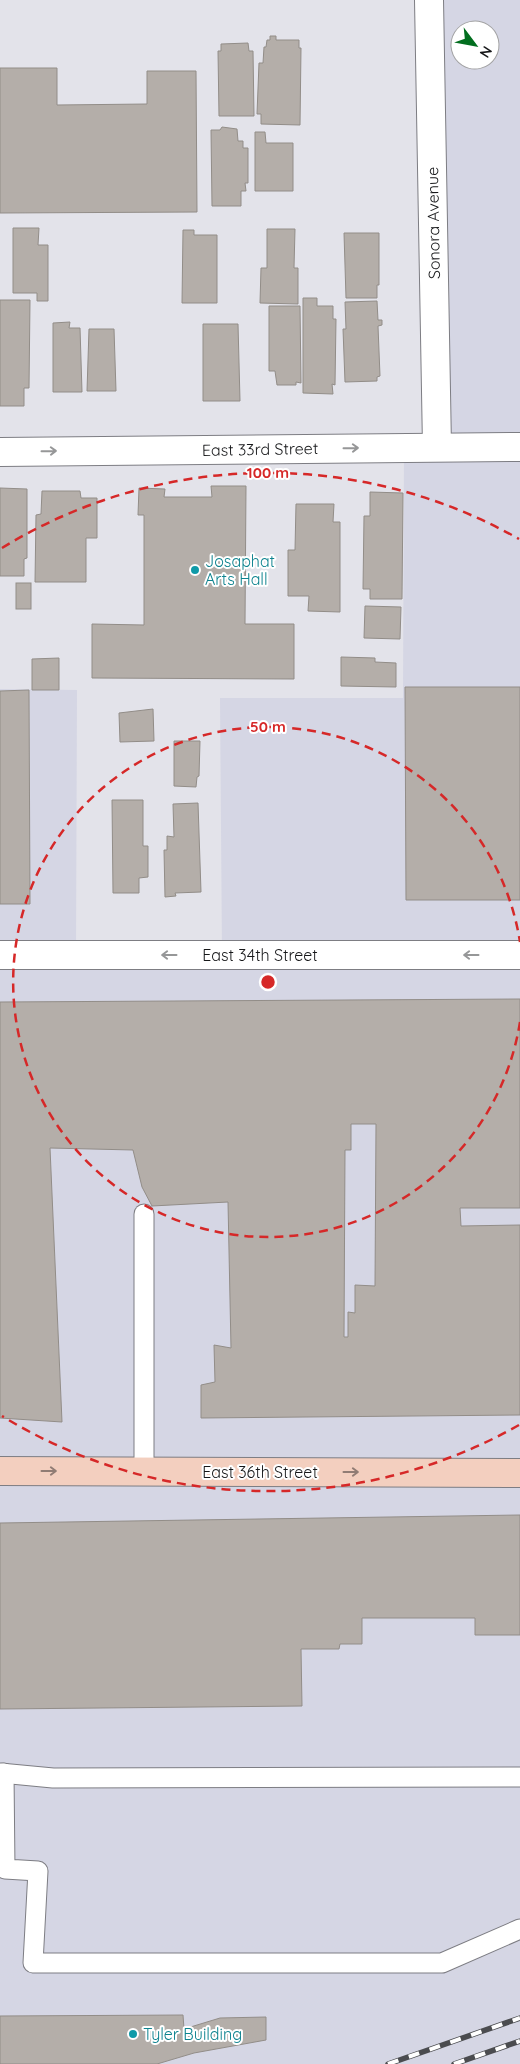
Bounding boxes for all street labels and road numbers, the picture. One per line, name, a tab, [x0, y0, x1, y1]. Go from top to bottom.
street label: Sonora Avenue	[422, 167, 444, 279]
street label: East 33rd Street	[202, 438, 318, 460]
street label: East 34th Street	[202, 945, 318, 965]
street label: East 36th Street	[202, 1462, 318, 1482]

